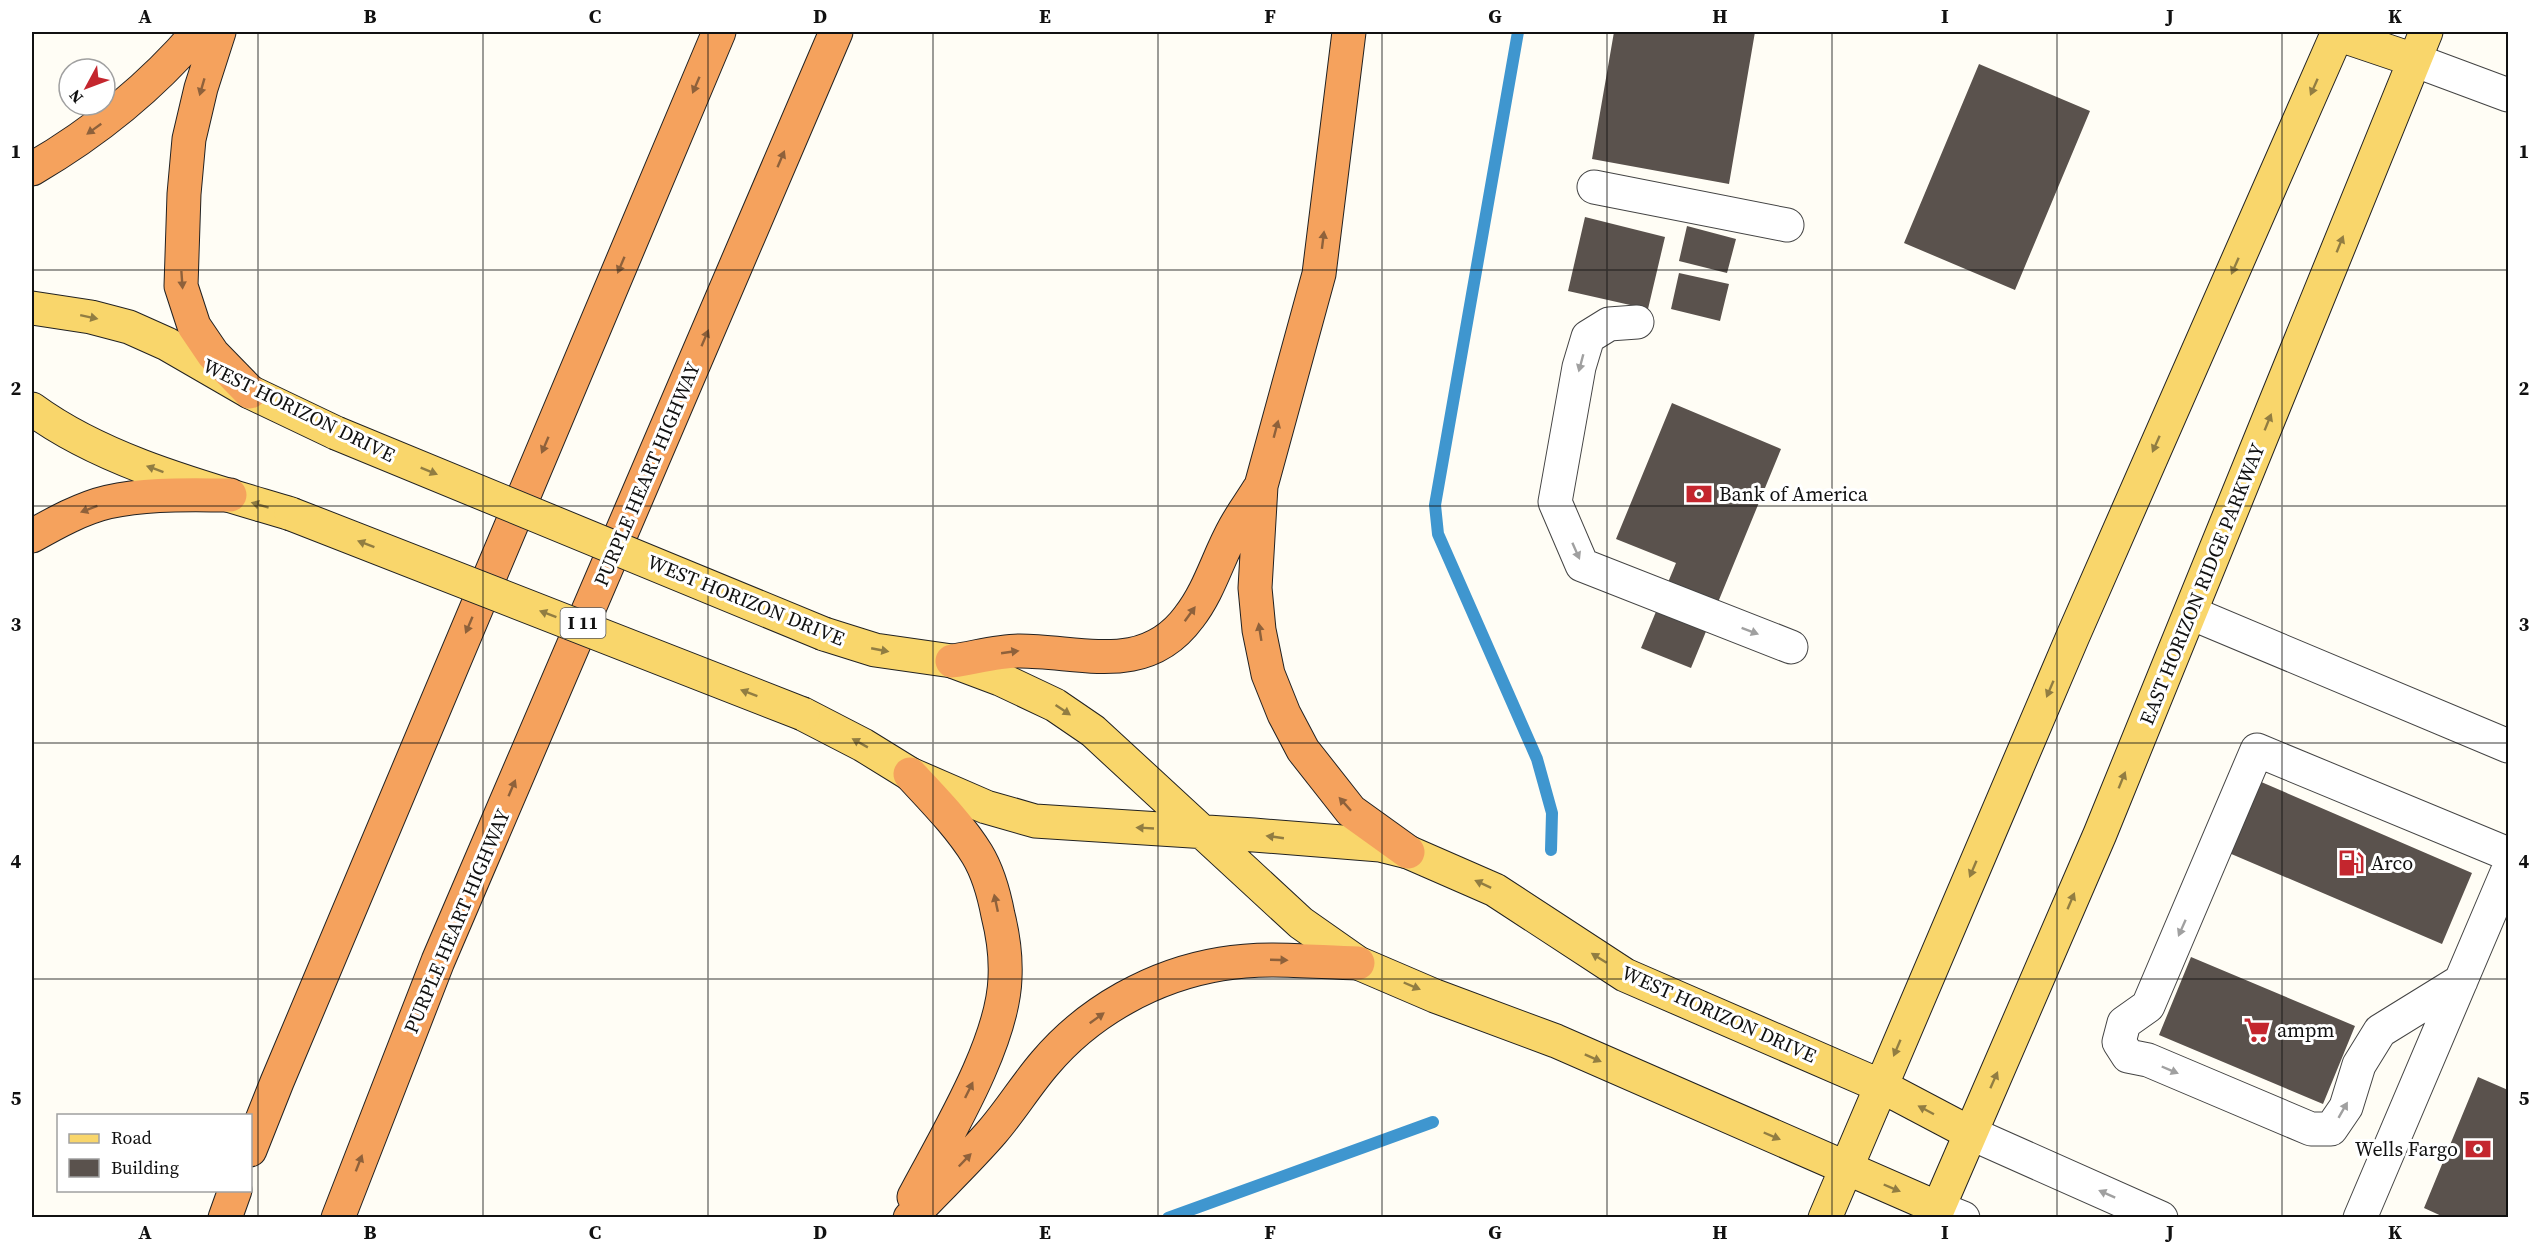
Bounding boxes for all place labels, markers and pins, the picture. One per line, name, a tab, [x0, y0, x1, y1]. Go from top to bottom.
bank icon: Bank of America	[1684, 479, 1714, 509]
place label: Bank of America	[1719, 480, 1869, 508]
fuel station icon: Arco	[2336, 848, 2366, 878]
place label: Arco	[2371, 849, 2413, 877]
supermarket icon: ampm	[2242, 1015, 2272, 1045]
place label: ampm	[2277, 1016, 2334, 1044]
bank icon: Wells Fargo	[2463, 1134, 2493, 1164]
place label: Wells Fargo	[2355, 1135, 2458, 1163]

